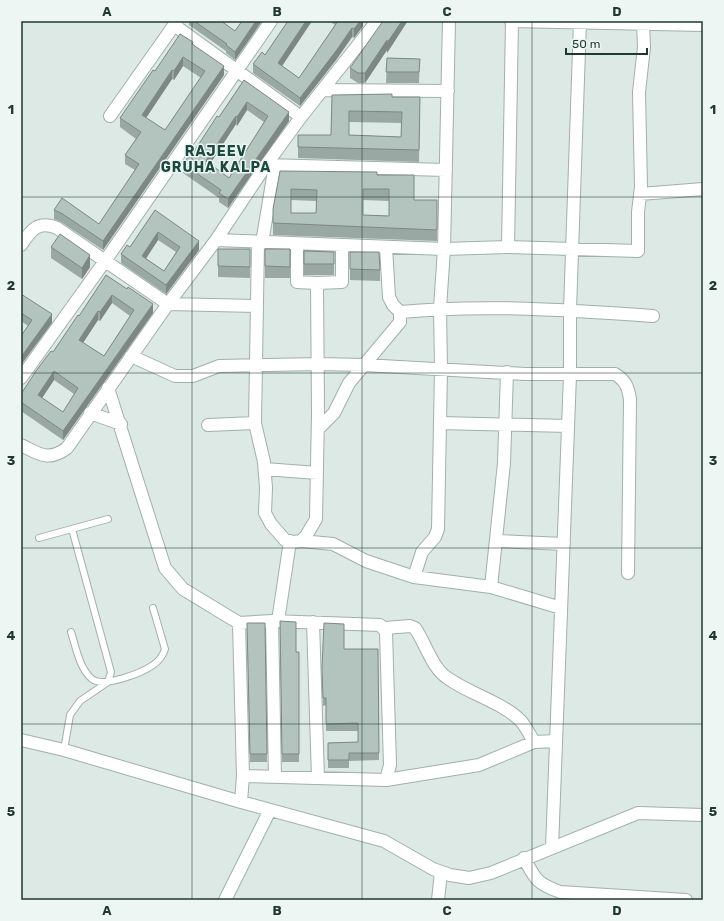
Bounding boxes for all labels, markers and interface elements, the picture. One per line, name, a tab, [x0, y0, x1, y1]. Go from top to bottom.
text: A	[102, 4, 112, 19]
text: B	[272, 4, 282, 19]
text: C	[442, 4, 452, 19]
text: D	[612, 4, 622, 19]
scale bar	[566, 30, 647, 56]
text: 50 m	[572, 37, 600, 51]
text: 1	[8, 102, 14, 117]
text: 1	[710, 102, 716, 117]
district label: RAJEEV GRUHA KALPA	[161, 143, 271, 176]
text: 2	[7, 278, 15, 293]
text: 2	[709, 278, 717, 293]
text: 3	[7, 453, 16, 468]
text: 3	[709, 453, 718, 468]
text: 4	[7, 628, 16, 643]
text: 4	[709, 628, 718, 643]
text: 5	[7, 804, 15, 819]
text: 5	[709, 804, 717, 819]
text: A	[102, 903, 112, 918]
text: B	[272, 903, 282, 918]
text: C	[442, 903, 452, 918]
text: D	[612, 903, 622, 918]

